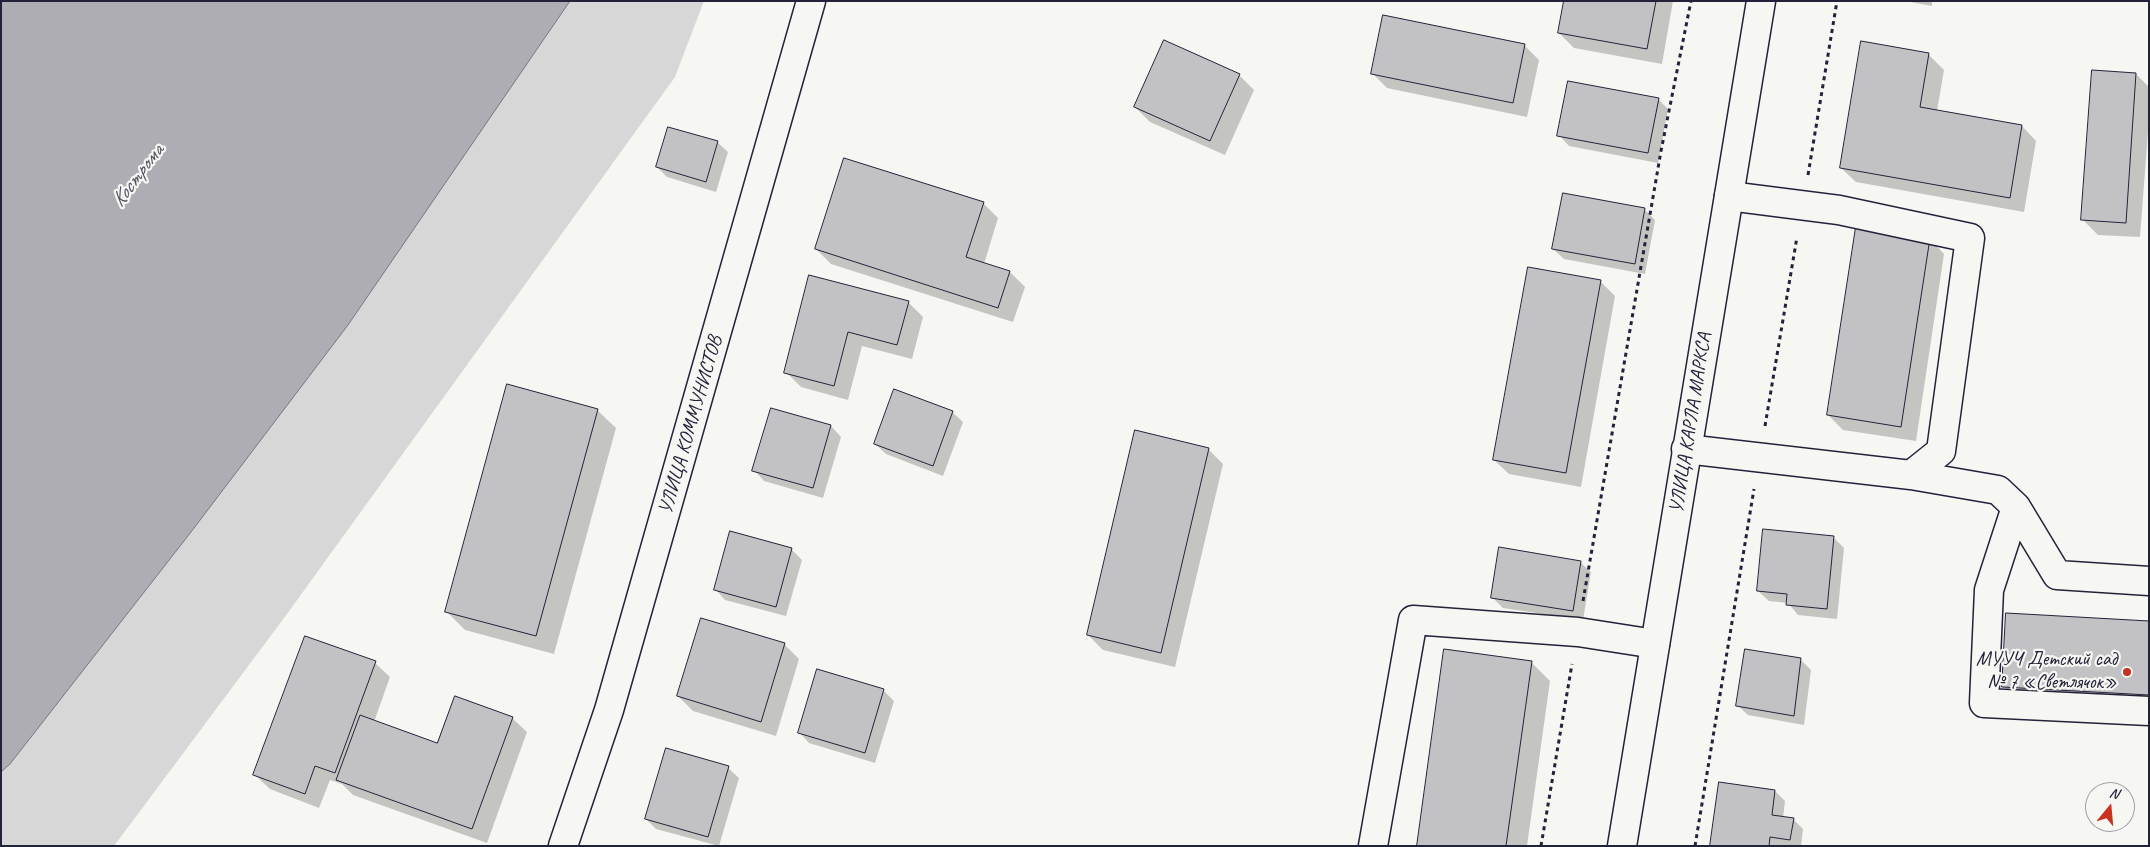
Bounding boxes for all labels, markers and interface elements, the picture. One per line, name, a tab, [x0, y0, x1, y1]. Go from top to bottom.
water label: Кострома	[106, 140, 170, 212]
street label: УЛИЦА КАРЛА МАРКСА	[1665, 331, 1717, 515]
street label: УЛИЦА КОММУНИСТОВ	[654, 333, 728, 517]
place label: МУУЧ Детский сад № 7 «Светлячок»	[1976, 648, 2117, 695]
marker: МУУЧ Детский сад № 7 «Светлячок»	[2121, 666, 2133, 678]
north arrow	[2085, 782, 2135, 832]
text: N	[2108, 784, 2121, 803]

